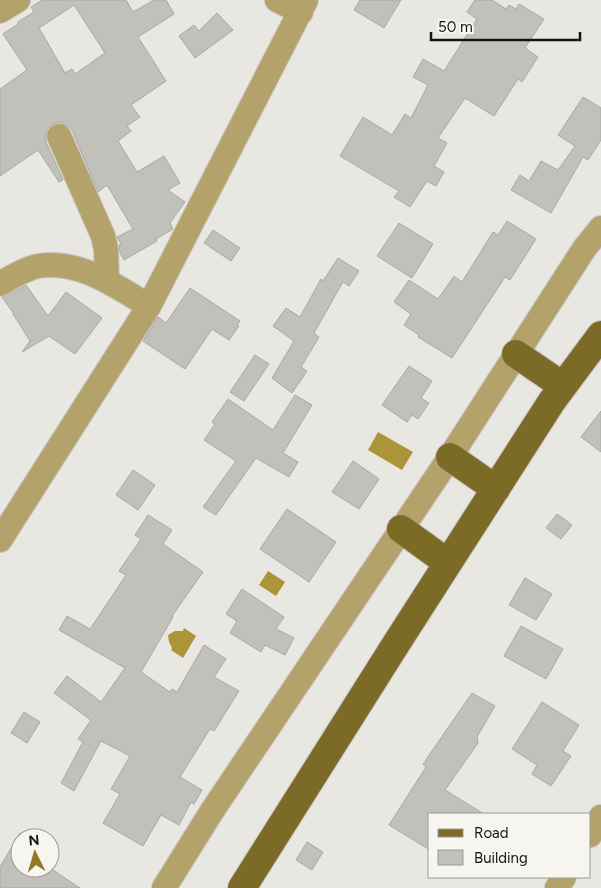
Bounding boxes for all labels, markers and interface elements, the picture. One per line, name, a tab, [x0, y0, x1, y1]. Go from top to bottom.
scale bar	[431, 10, 580, 42]
text: 50 m	[438, 18, 473, 36]
legend	[428, 813, 591, 878]
text: Road	[474, 824, 509, 842]
north arrow	[10, 828, 60, 878]
text: N	[28, 832, 40, 849]
text: Building	[474, 849, 528, 867]

